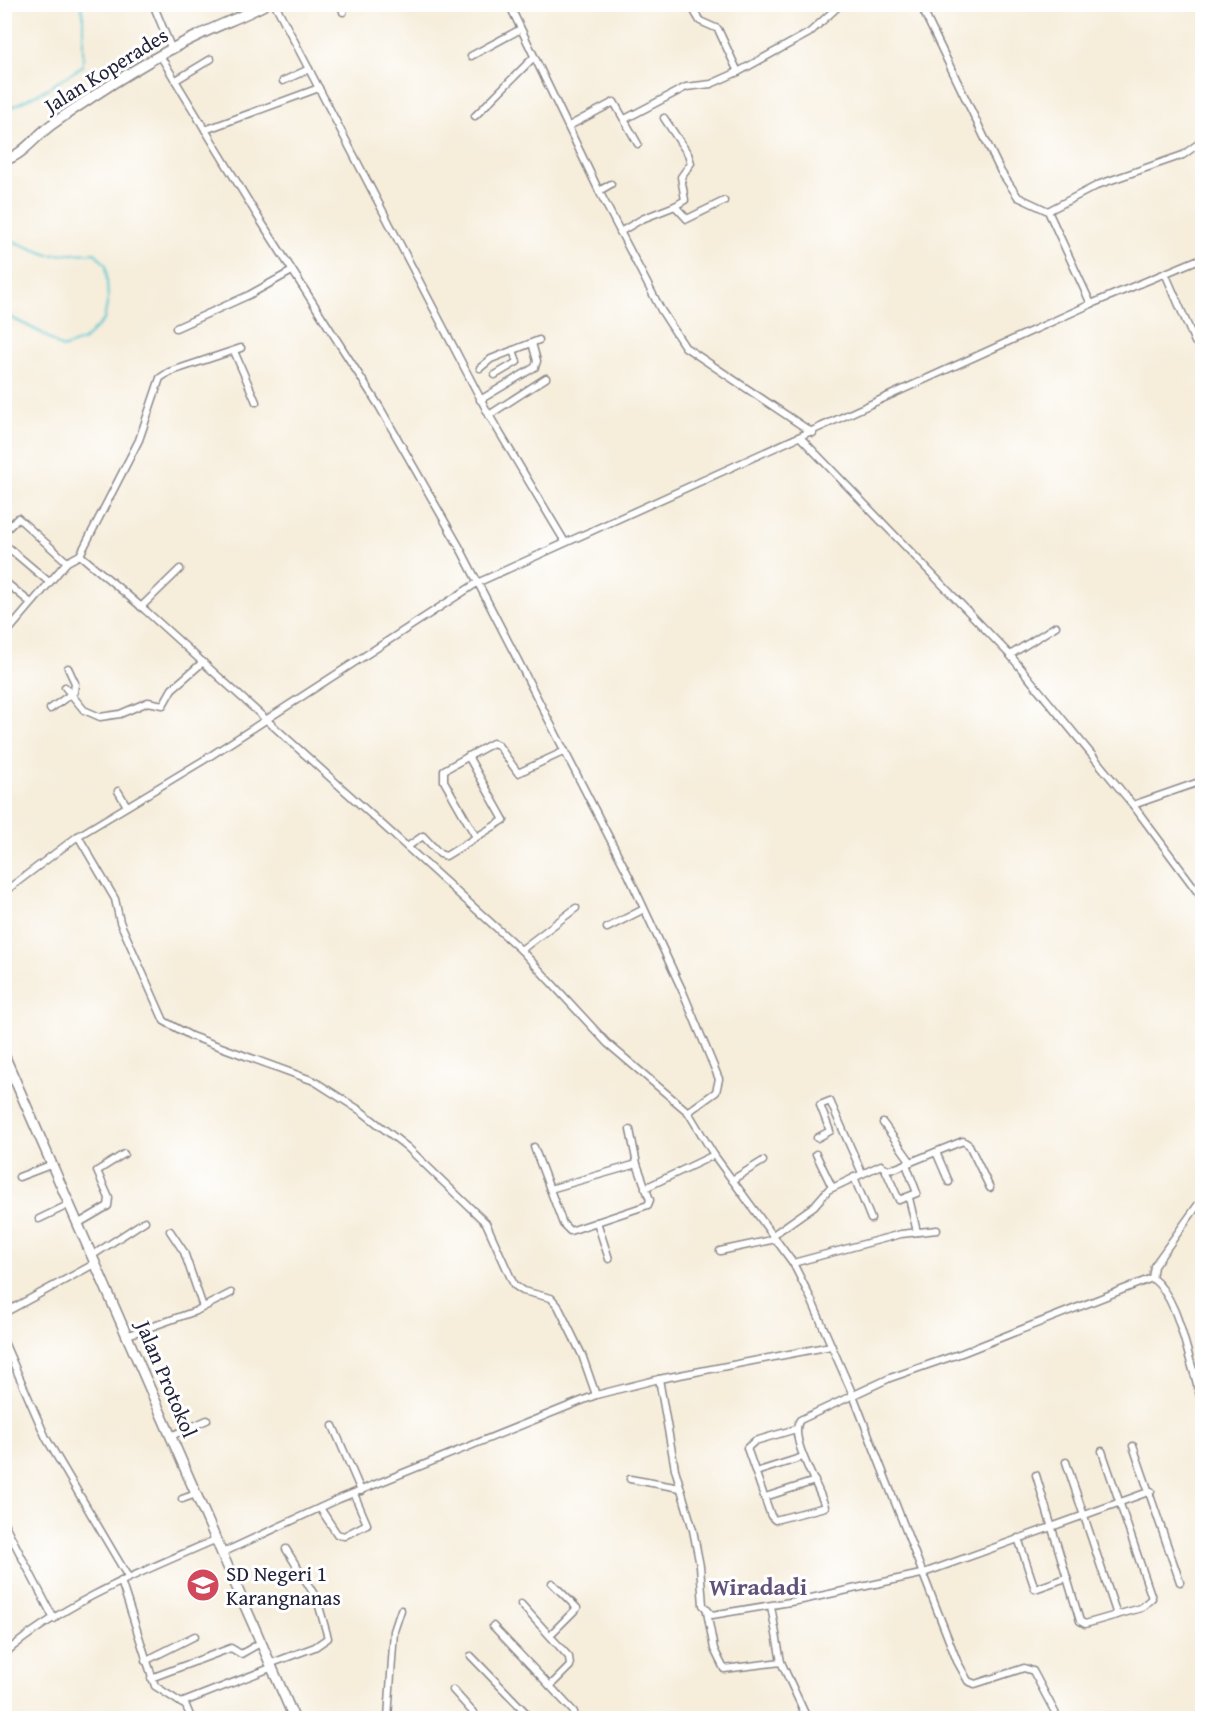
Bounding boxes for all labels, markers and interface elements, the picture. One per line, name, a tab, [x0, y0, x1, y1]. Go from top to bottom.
street label: Jalan Koperades	[36, 20, 174, 122]
street label: Jalan Protokol	[127, 1313, 206, 1442]
place label: SD Negeri 1 Karangnanas	[226, 1558, 341, 1613]
school or university icon: SD Negeri 1 Karangnanas	[185, 1567, 221, 1603]
district label: Wiradadi	[709, 1569, 807, 1604]

